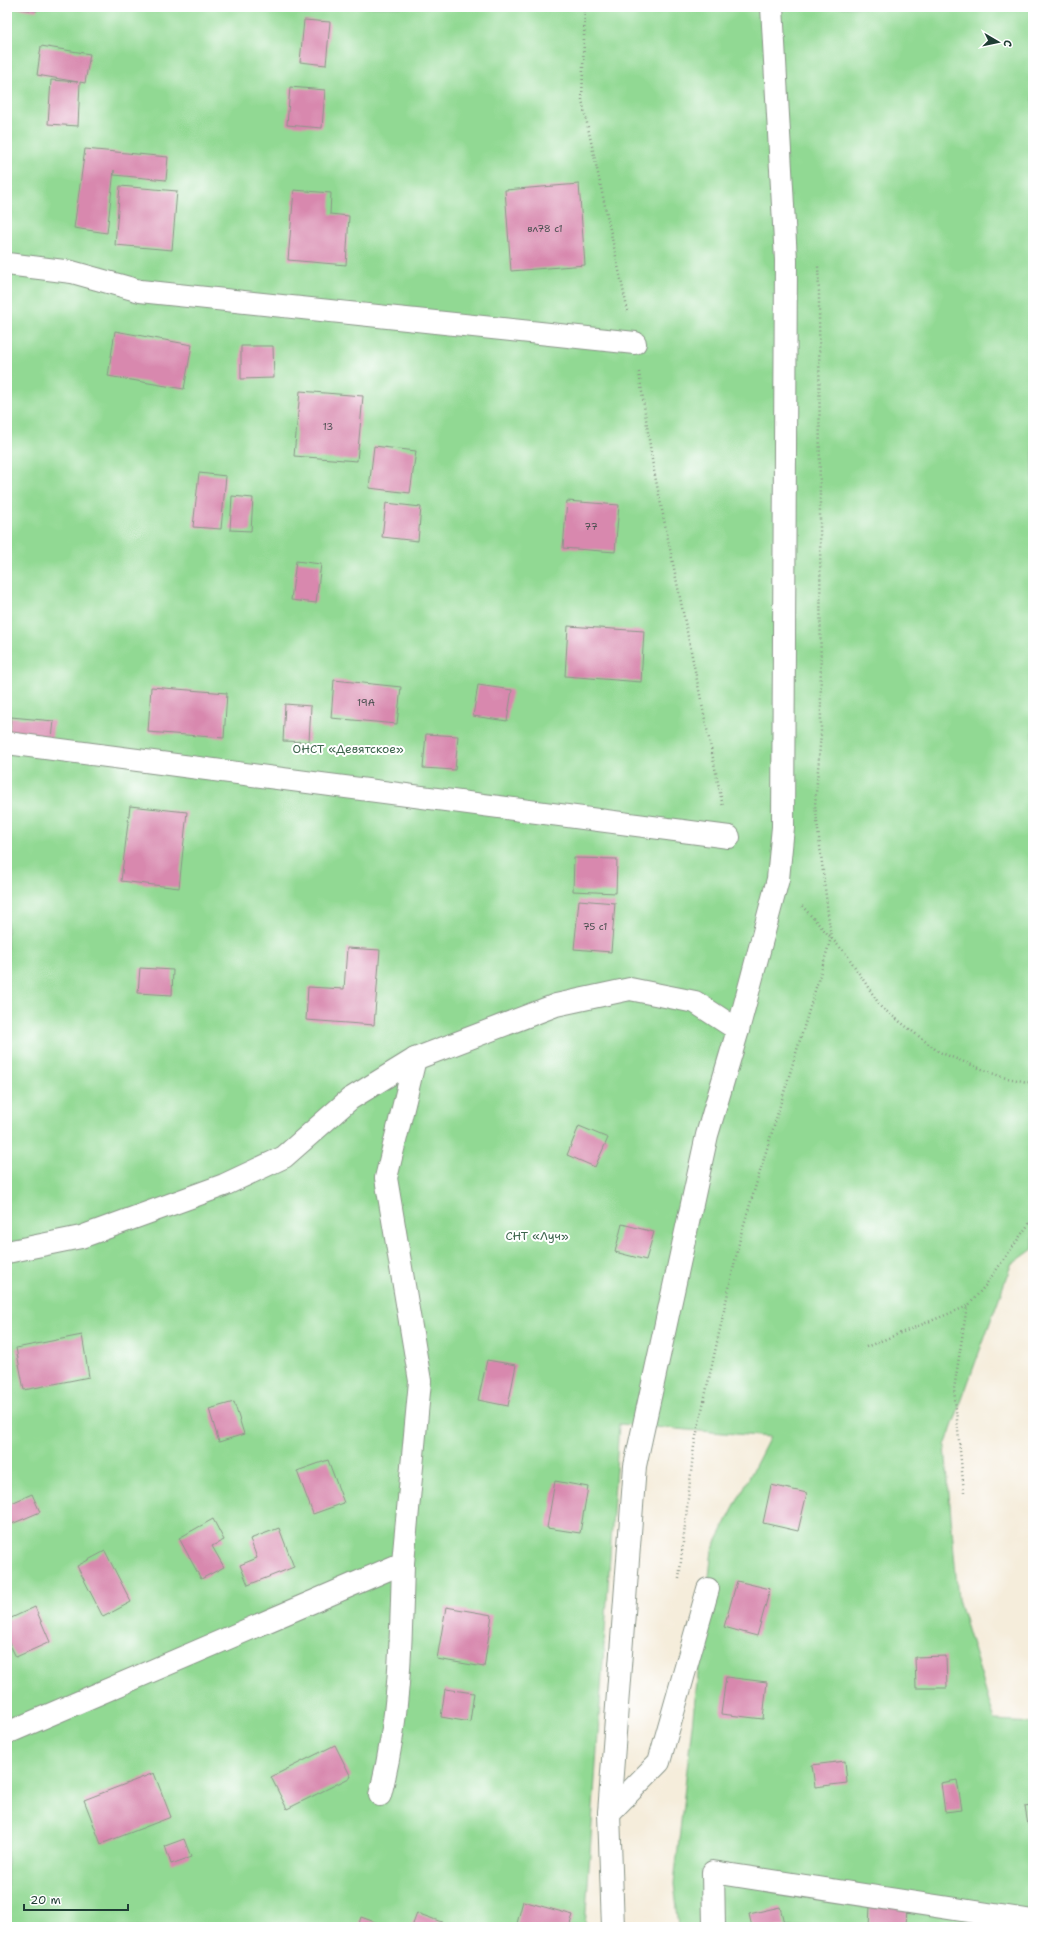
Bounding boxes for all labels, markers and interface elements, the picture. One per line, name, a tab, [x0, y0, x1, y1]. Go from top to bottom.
north arrow	[978, 22, 1018, 62]
text: С	[999, 39, 1015, 48]
house number: вл78 с1	[527, 222, 563, 235]
house number: 13	[323, 420, 333, 433]
house number: 77	[584, 520, 598, 533]
house number: 19А	[357, 696, 375, 709]
park label: ОНСТ «Девятское»	[292, 741, 404, 757]
house number: 75 с1	[583, 920, 607, 933]
park label: СНТ «Луч»	[505, 1228, 569, 1244]
scale bar	[24, 1886, 128, 1912]
text: 20 m	[30, 1892, 61, 1908]

